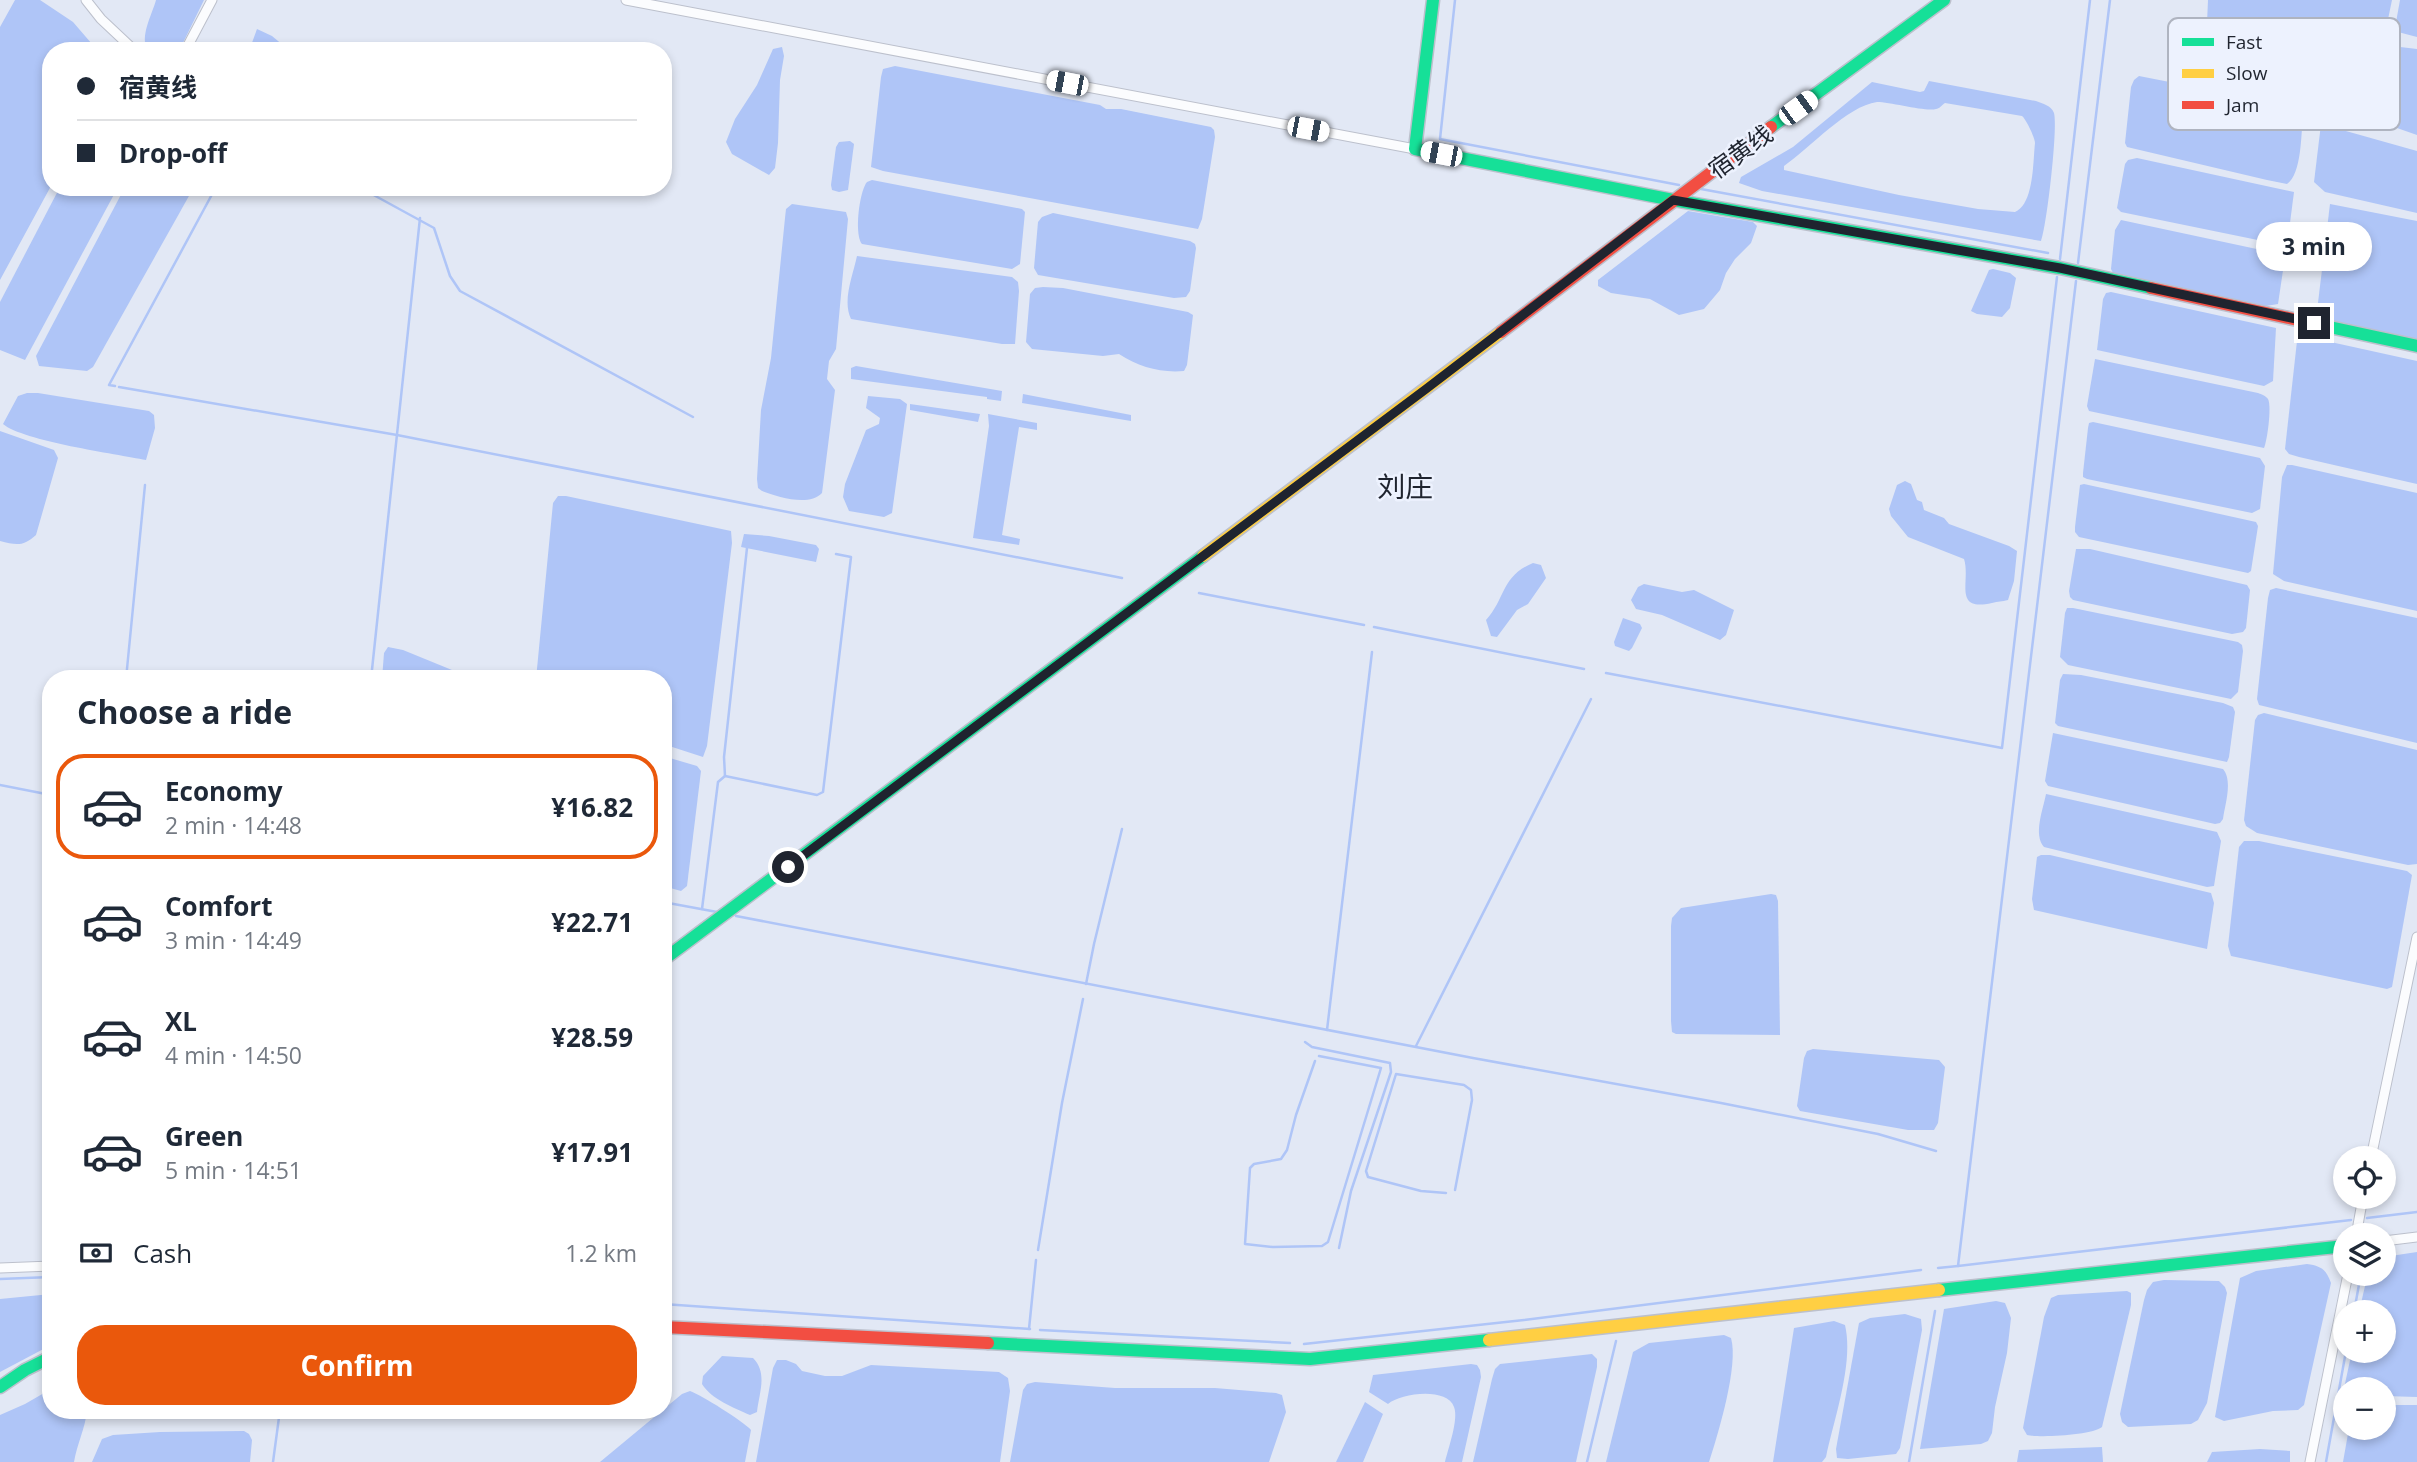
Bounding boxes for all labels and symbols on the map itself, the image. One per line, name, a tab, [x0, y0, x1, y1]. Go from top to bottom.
legend	[2168, 18, 2400, 130]
text: Fast	[2226, 29, 2262, 55]
text: Slow	[2226, 60, 2268, 86]
car	[1045, 69, 1090, 97]
car	[1775, 87, 1822, 129]
text: Jam	[2224, 92, 2259, 118]
car	[1286, 115, 1331, 143]
street label: 宿黄线	[1701, 116, 1779, 186]
car	[1419, 140, 1464, 168]
callout: 3 min	[2256, 222, 2372, 270]
route end	[2298, 307, 2330, 339]
district label: 刘庄	[1377, 467, 1433, 505]
route start	[772, 851, 804, 883]

